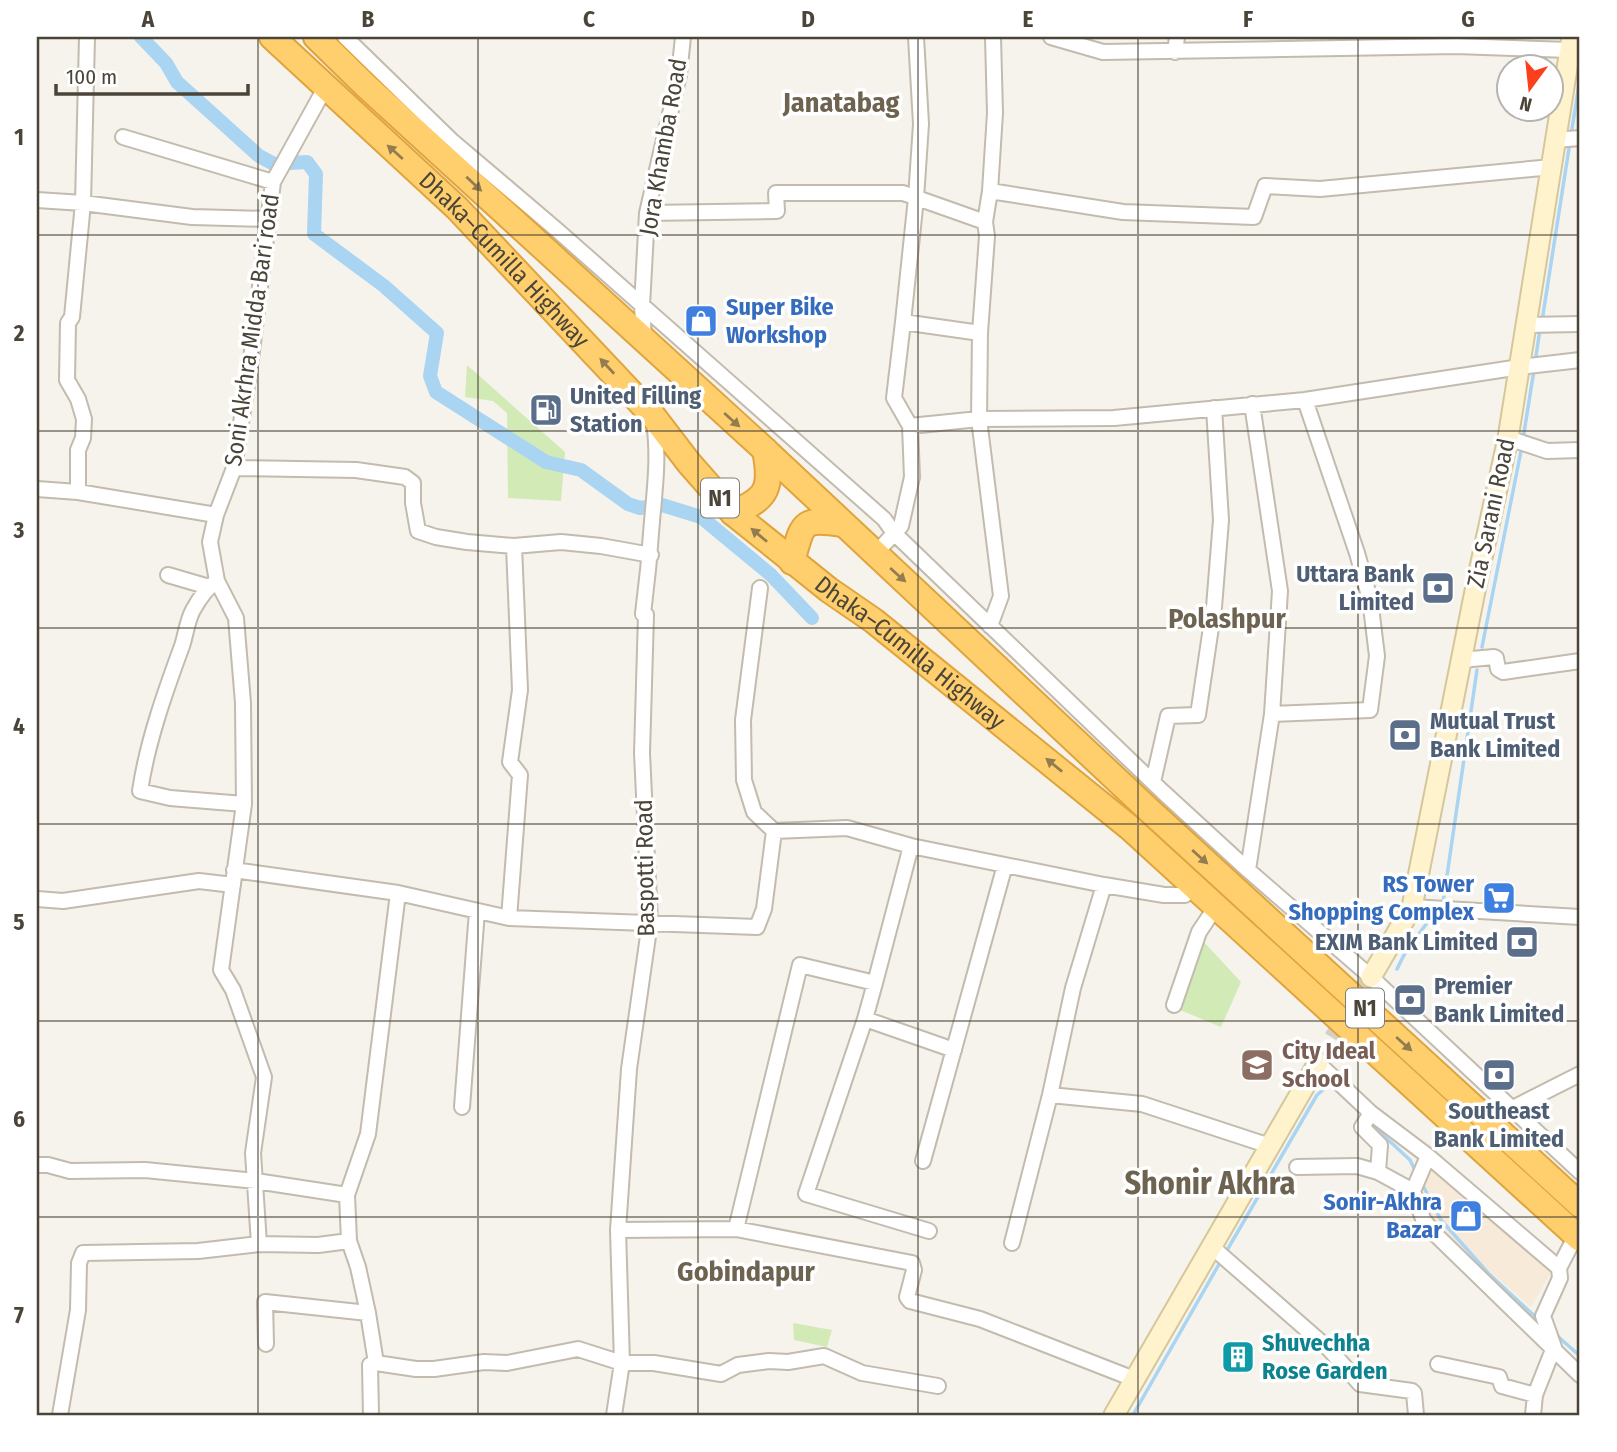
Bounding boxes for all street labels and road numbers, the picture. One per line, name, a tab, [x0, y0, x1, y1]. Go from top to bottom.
street label: Jora Khamba Road	[634, 56, 692, 238]
street label: Dhaka–Cumilla Highway	[413, 166, 595, 354]
street label: Soni Akrhra Midda Bari road	[219, 192, 285, 468]
street label: Zia Sarani Road	[1462, 436, 1520, 590]
road number: N1	[701, 478, 739, 518]
street label: Dhaka–Cumilla Highway	[809, 570, 1011, 735]
street label: Baspotti Road	[630, 799, 660, 937]
road number: N1	[1346, 988, 1384, 1028]

